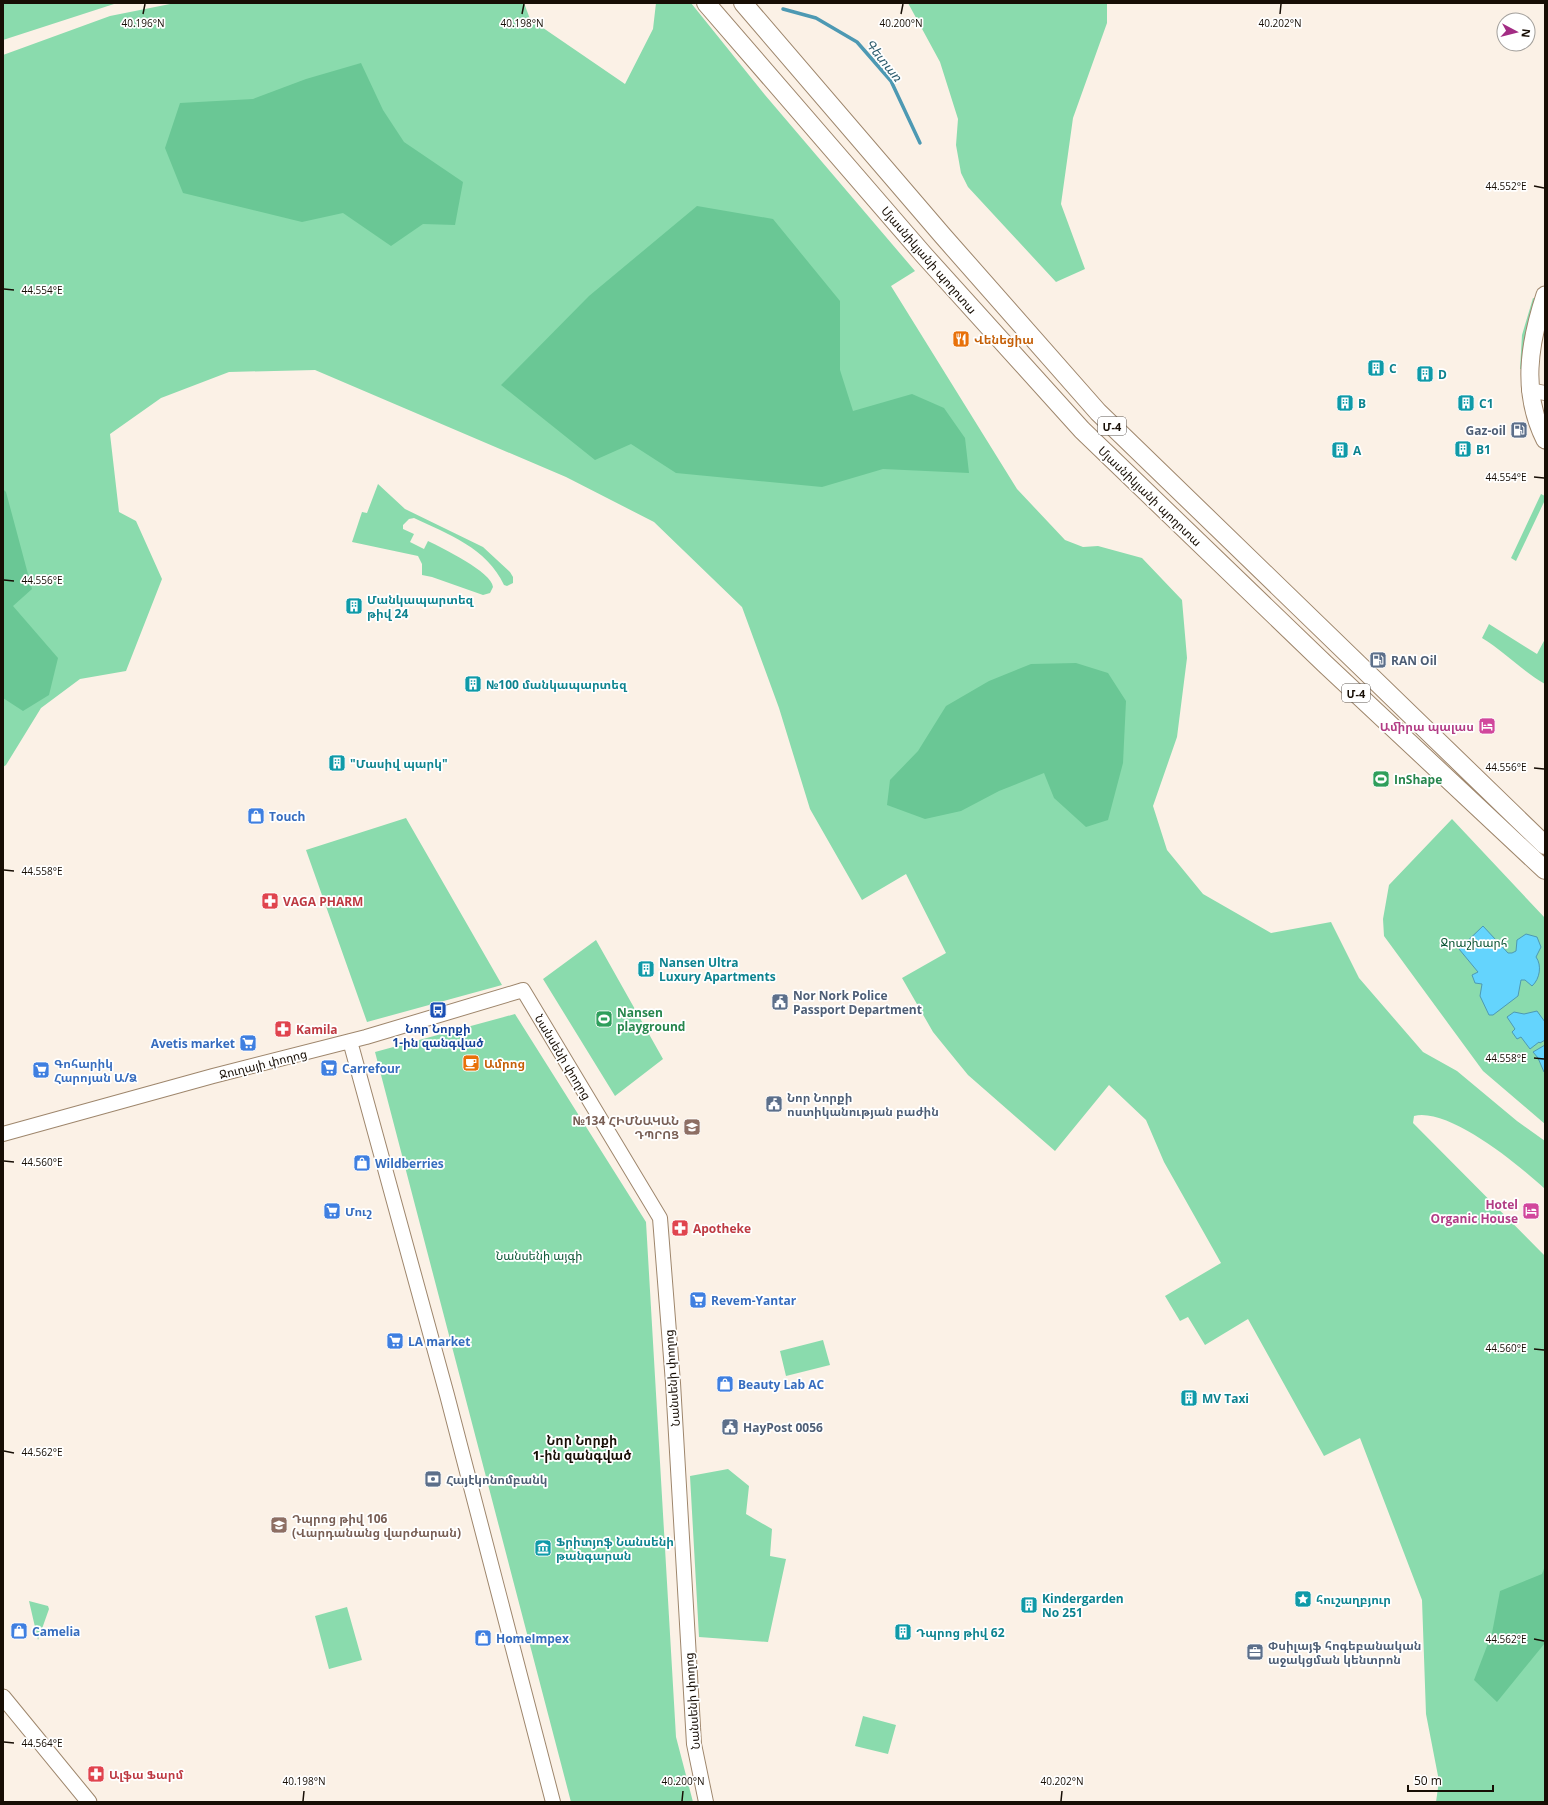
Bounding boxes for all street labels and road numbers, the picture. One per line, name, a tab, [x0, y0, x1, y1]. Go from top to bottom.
street label: Մյասնիկյանի պողոտա	[877, 202, 981, 318]
road number: Մ-4	[1098, 417, 1126, 435]
street label: Մյասնիկյանի պողոտա	[1095, 442, 1205, 550]
road number: Մ-4	[1342, 684, 1370, 702]
street label: Նանսենի փողոց	[531, 1011, 595, 1103]
street label: Ջուղայի փողոց	[217, 1045, 309, 1083]
street label: Նանսենի փողոց	[660, 1329, 684, 1427]
street label: Նանսենի փողոց	[680, 1652, 704, 1750]

